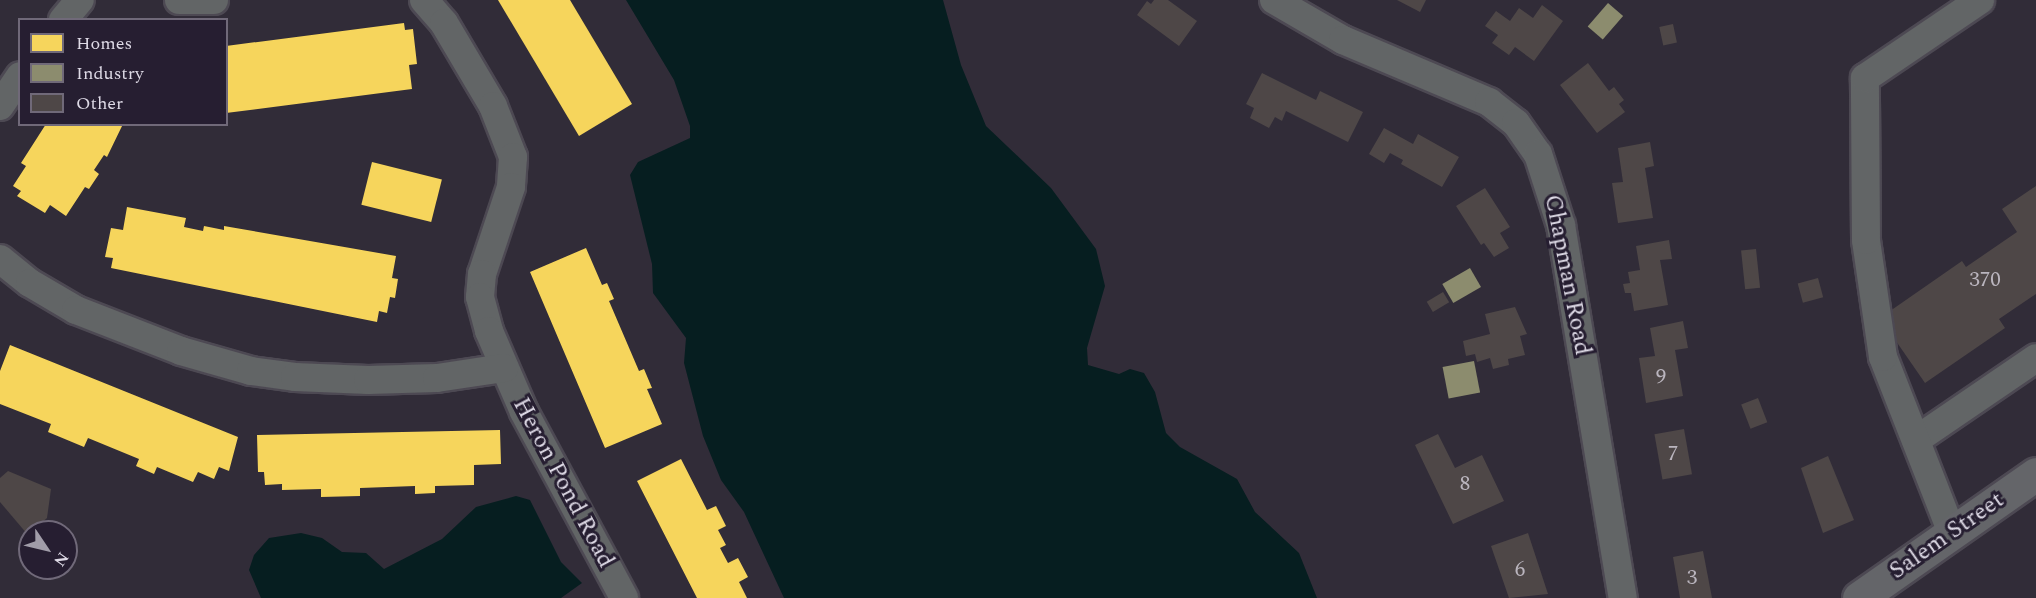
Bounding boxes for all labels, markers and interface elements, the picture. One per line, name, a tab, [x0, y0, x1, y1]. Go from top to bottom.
legend	[18, 18, 228, 126]
text: Homes	[76, 30, 132, 57]
text: Industry	[76, 60, 144, 87]
text: Other	[76, 90, 123, 117]
street label: Chapman Road	[1537, 192, 1597, 358]
house number: 370	[1969, 267, 2001, 293]
house number: 9	[1656, 364, 1666, 390]
street label: Heron Pond Road	[506, 393, 620, 573]
house number: 7	[1668, 441, 1678, 467]
house number: 8	[1460, 471, 1470, 497]
street label: Salem Street	[1884, 486, 2010, 586]
north arrow	[18, 520, 78, 580]
text: N	[48, 547, 75, 571]
house number: 6	[1515, 557, 1525, 583]
house number: 3	[1687, 565, 1697, 591]

